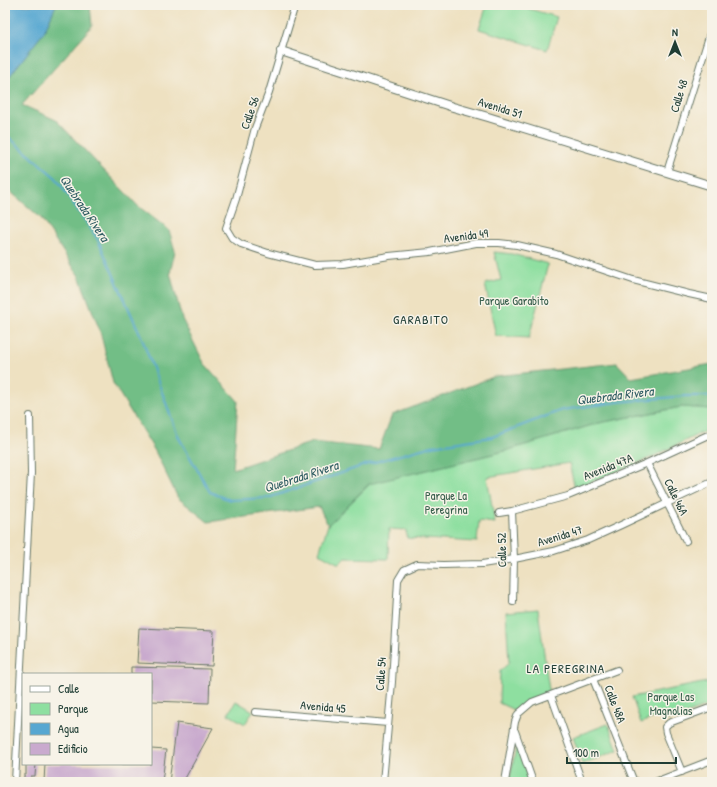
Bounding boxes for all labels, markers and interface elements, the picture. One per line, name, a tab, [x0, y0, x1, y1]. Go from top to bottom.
north arrow	[655, 22, 695, 62]
text: N	[672, 25, 678, 39]
street label: Calle 48	[665, 77, 692, 114]
street label: Avenida 51	[476, 93, 524, 122]
street label: Calle 56	[236, 94, 263, 132]
water label: Quebrada Rivera	[56, 171, 115, 246]
street label: Avenida 49	[443, 224, 490, 247]
park label: Parque Garabito	[479, 292, 549, 309]
district label: GARABITO	[393, 310, 449, 328]
water label: Quebrada Rivera	[576, 381, 656, 409]
street label: Avenida 47A	[581, 449, 635, 484]
water label: Quebrada Rivera	[262, 455, 342, 496]
street label: Calle 46A	[660, 475, 693, 518]
park label: Parque La Peregrina	[425, 487, 468, 518]
street label: Avenida 47	[535, 521, 584, 550]
street label: Calle 52	[493, 532, 510, 567]
street label: Calle 54	[371, 656, 390, 691]
district label: LA PEREGRINA	[527, 659, 605, 677]
legend	[22, 673, 152, 765]
text: Calle	[58, 680, 79, 697]
street label: Calle 48A	[600, 682, 631, 725]
park label: Parque Las Magnolias	[648, 688, 695, 719]
street label: Avenida 45	[300, 696, 346, 717]
text: Parque	[58, 700, 88, 717]
text: Agua	[58, 720, 79, 737]
scale bar	[567, 739, 676, 765]
text: Edificio	[58, 740, 88, 757]
text: 100 m	[573, 744, 599, 761]

